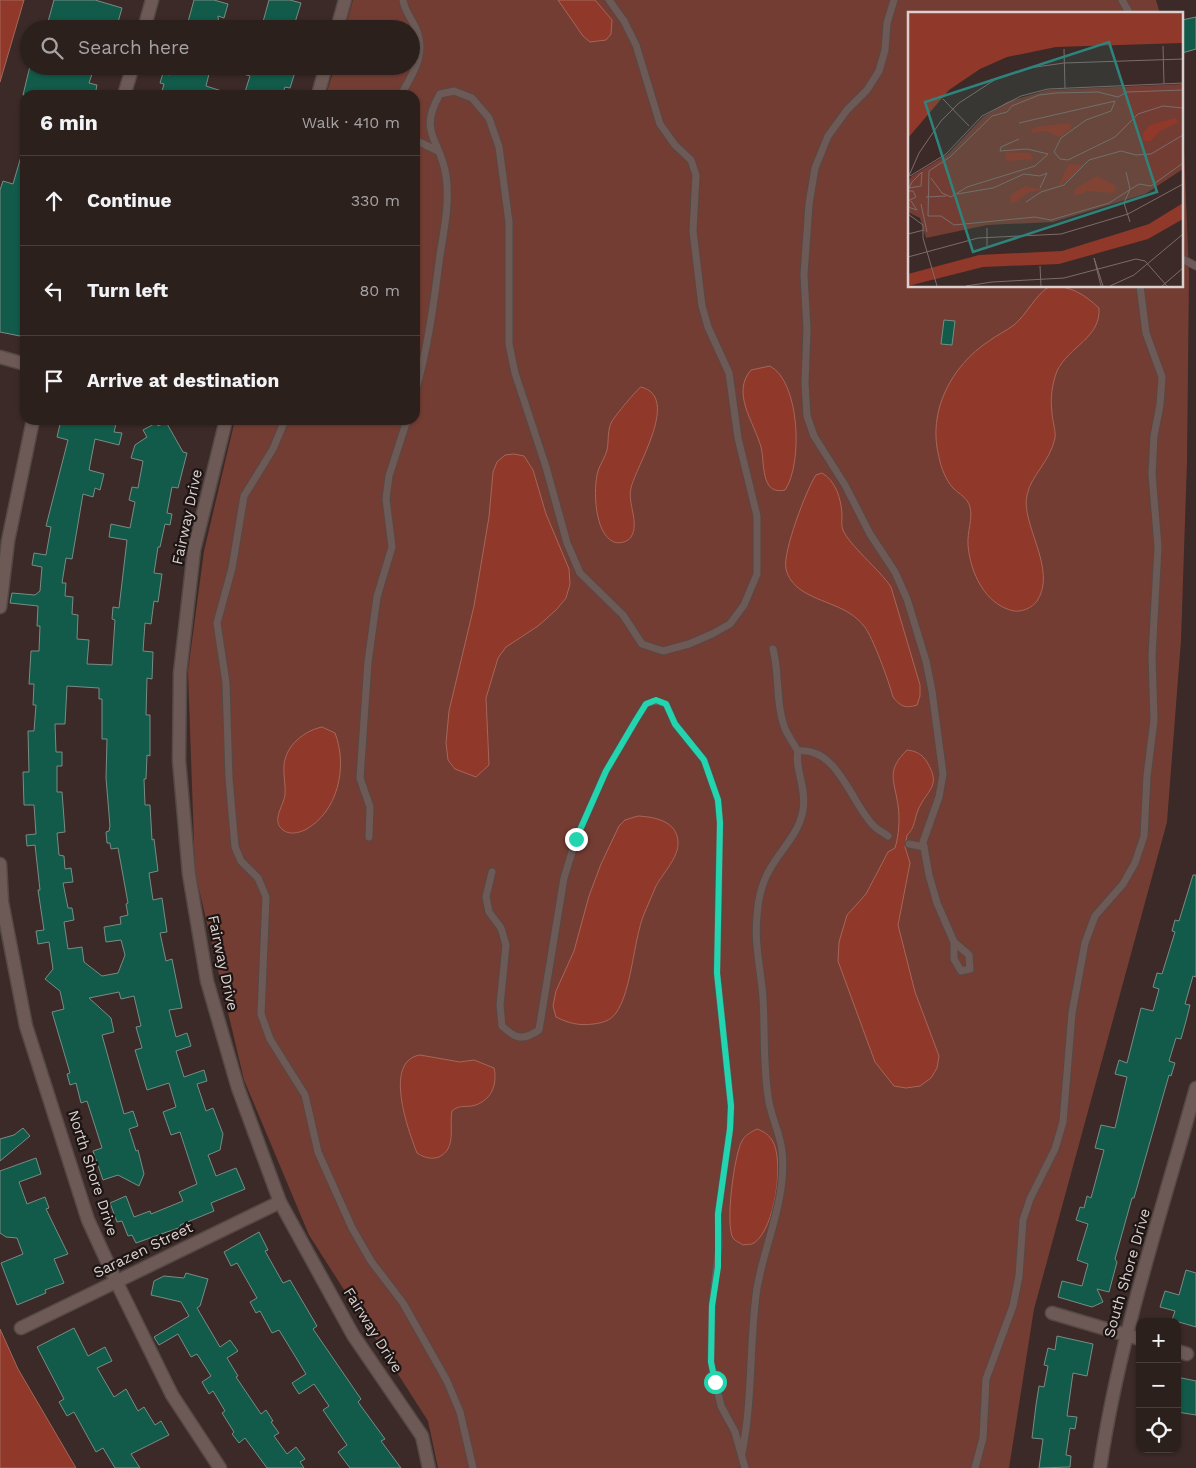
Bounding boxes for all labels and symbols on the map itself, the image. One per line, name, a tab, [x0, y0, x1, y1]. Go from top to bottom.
inset map	[908, 12, 1184, 288]
street label: Fairway Drive	[168, 468, 206, 566]
route end	[565, 828, 588, 851]
street label: Fairway Drive	[204, 914, 242, 1012]
street label: North Shore Drive	[64, 1108, 122, 1238]
street label: South Shore Drive	[1100, 1206, 1154, 1340]
street label: Sarazen Street	[90, 1218, 196, 1282]
street label: Fairway Drive	[340, 1284, 406, 1376]
route start	[704, 1371, 727, 1394]

